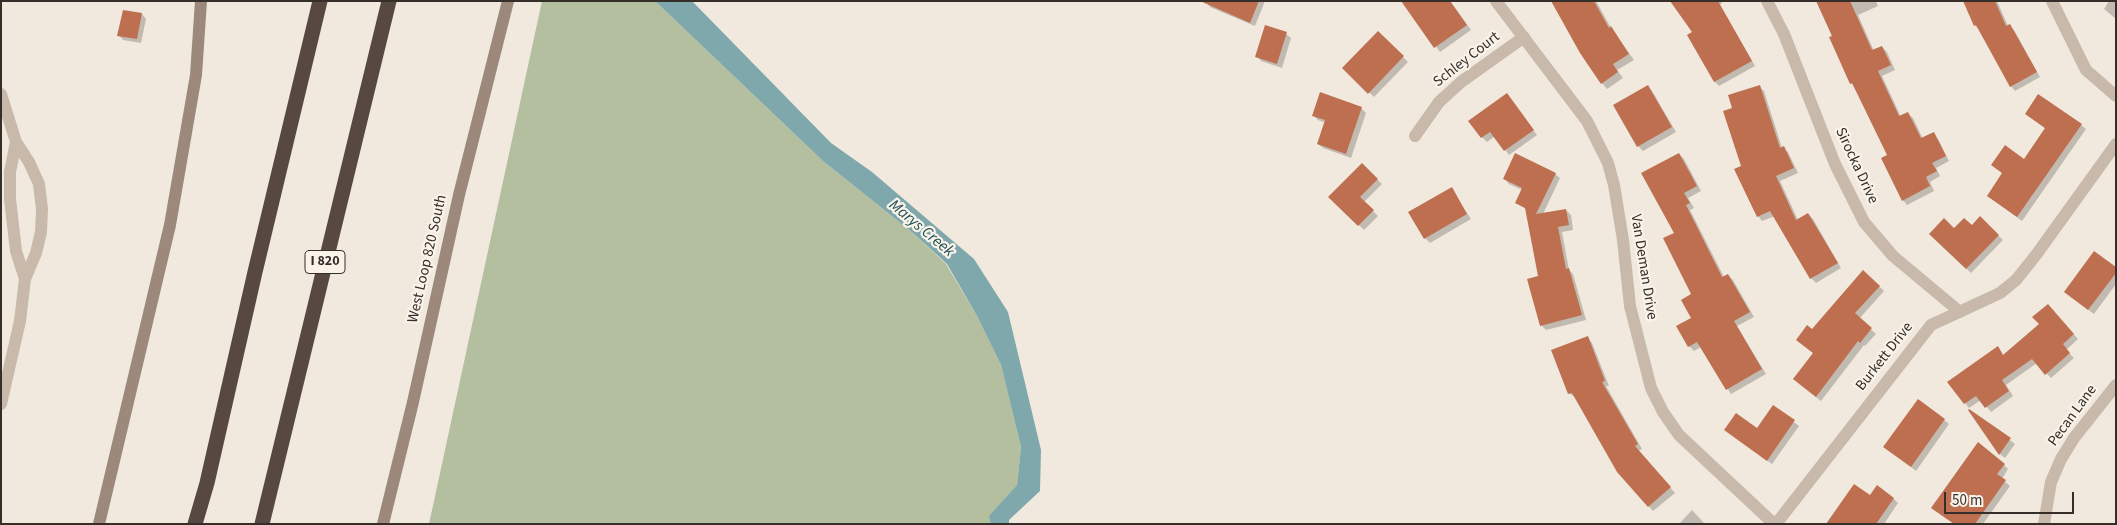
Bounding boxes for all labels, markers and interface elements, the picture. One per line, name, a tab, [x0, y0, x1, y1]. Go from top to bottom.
street label: Schley Court	[1430, 28, 1504, 92]
street label: Sirocka Drive	[1831, 125, 1881, 207]
street label: West Loop 820 South	[405, 193, 451, 325]
water label: Marys Creek	[884, 196, 958, 262]
street label: Van Deman Drive	[1626, 213, 1660, 321]
road number: I 820	[305, 250, 345, 274]
street label: Burkett Drive	[1853, 319, 1917, 395]
street label: Pecan Lane	[2045, 382, 2101, 450]
scale bar	[1947, 482, 2077, 514]
text: 50 m	[1952, 490, 1982, 511]

